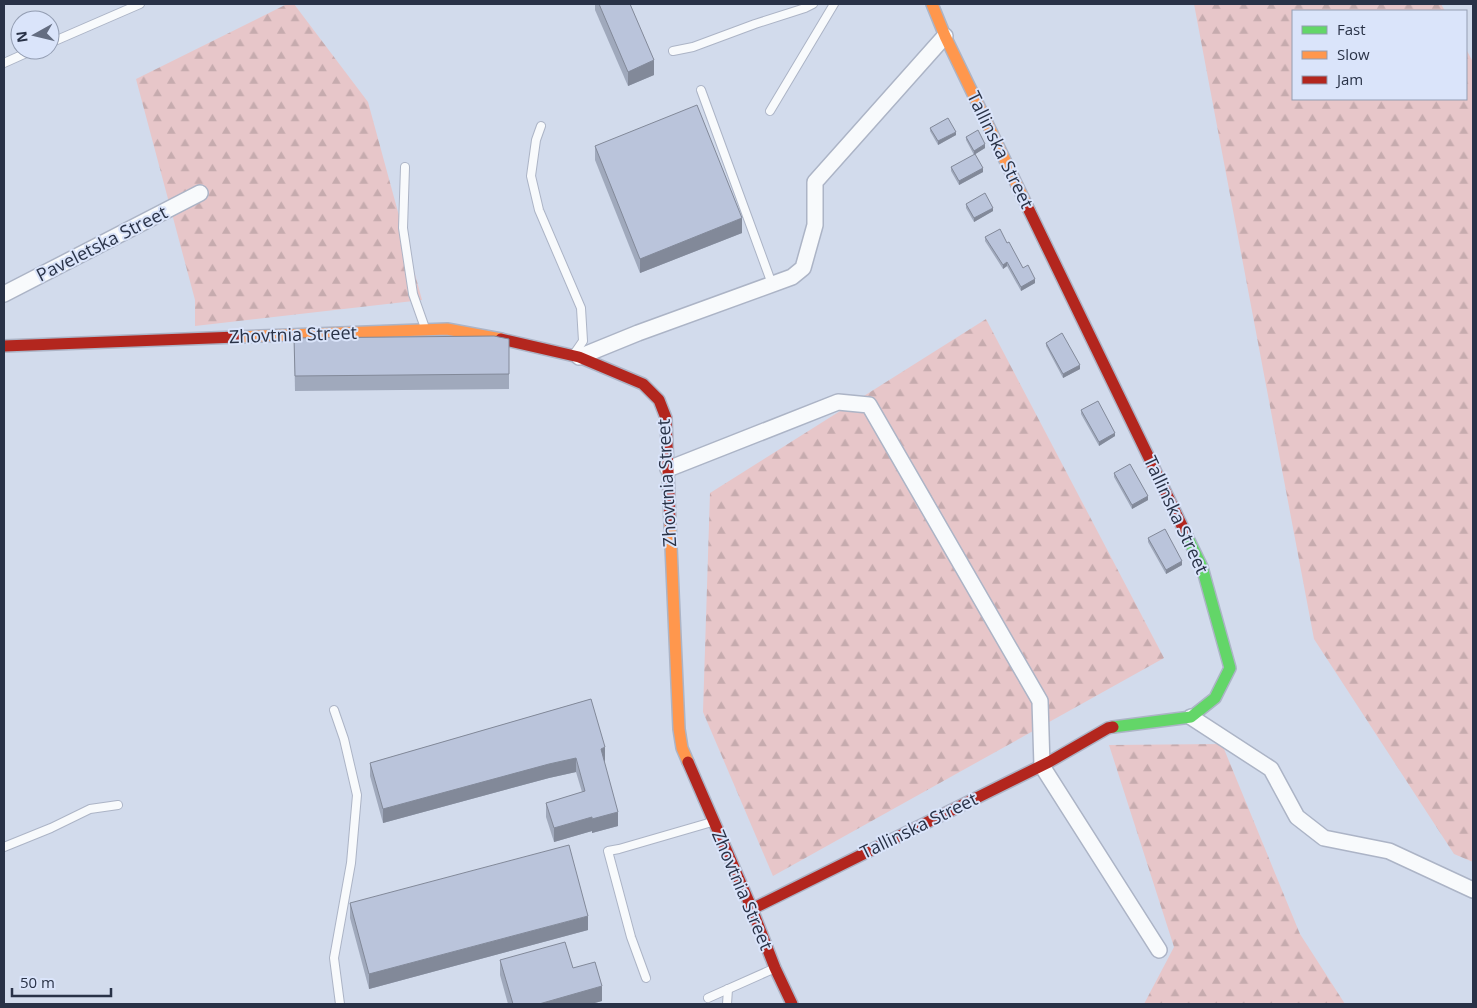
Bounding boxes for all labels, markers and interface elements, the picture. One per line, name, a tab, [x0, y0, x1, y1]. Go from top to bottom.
north arrow	[10, 10, 60, 60]
legend	[1292, 10, 1467, 100]
text: Fast	[1337, 19, 1366, 39]
text: N	[11, 30, 32, 44]
text: Slow	[1337, 44, 1370, 64]
text: Jam	[1335, 69, 1363, 89]
street label: Tallinska Street	[962, 87, 1040, 212]
street label: Paveletska Street	[32, 200, 171, 286]
street label: Zhovtnia Street	[229, 320, 357, 348]
street label: Zhovtnia Street	[651, 418, 681, 548]
street label: Tallinska Street	[1139, 452, 1215, 577]
street label: Tallinska Street	[856, 786, 981, 864]
street label: Zhovtnia Street	[707, 826, 779, 953]
scale bar	[12, 966, 111, 998]
text: 50 m	[20, 972, 55, 992]

